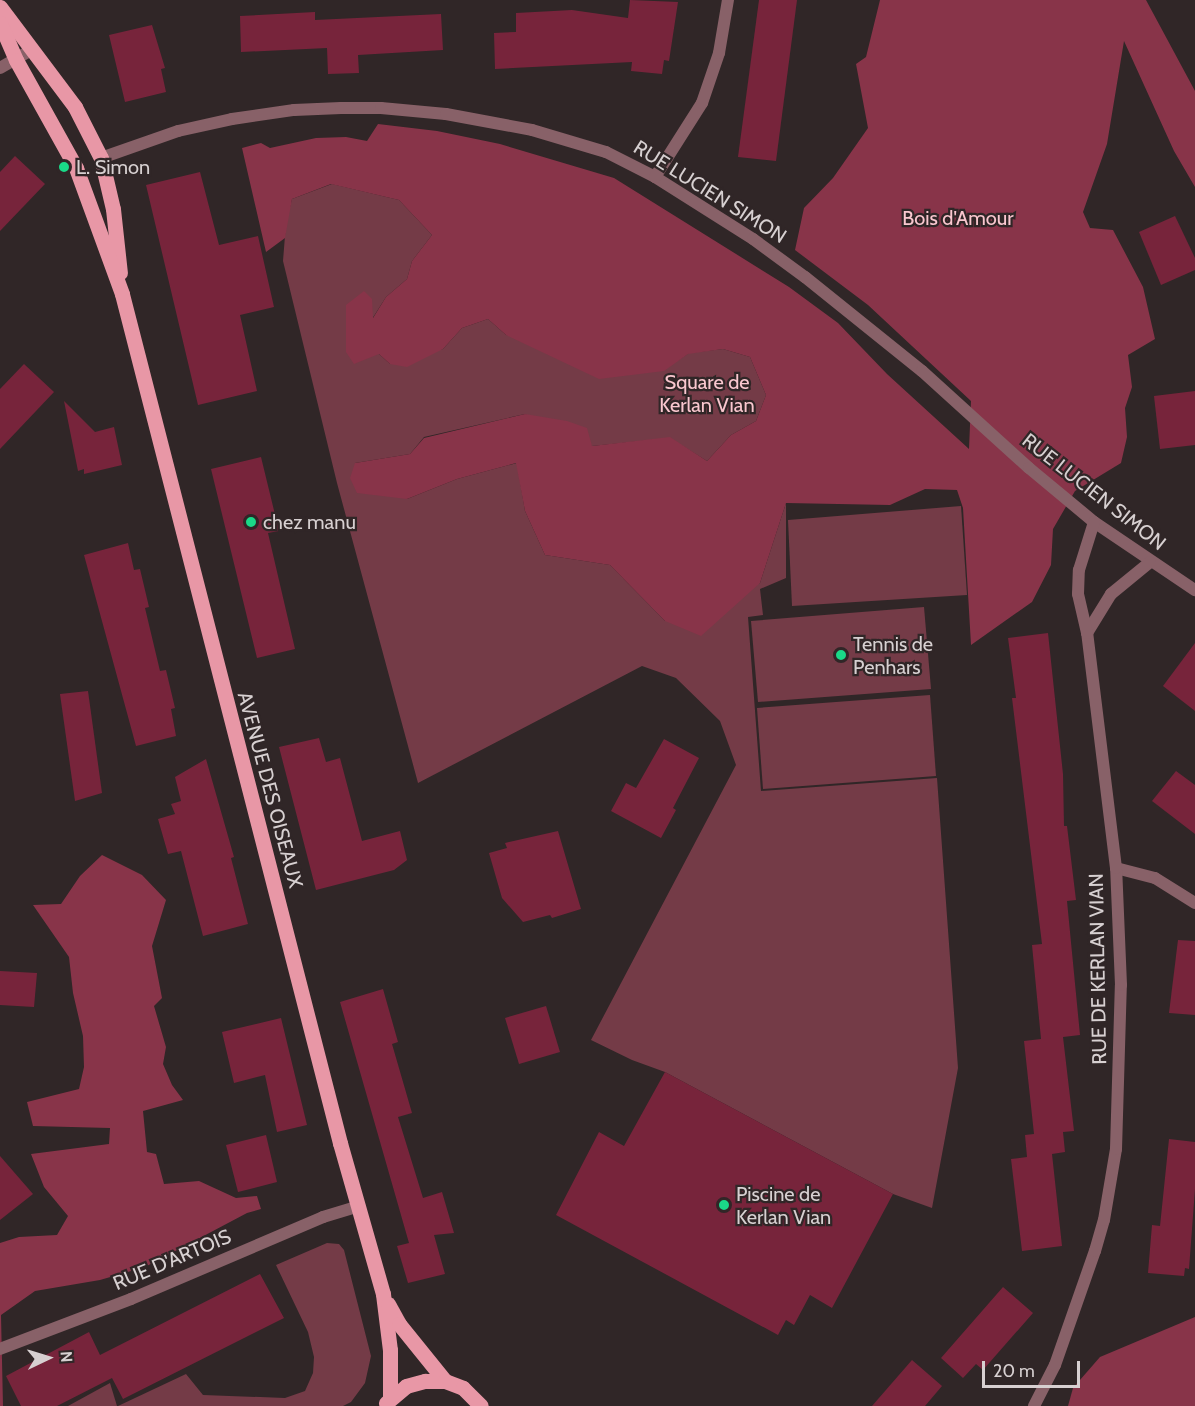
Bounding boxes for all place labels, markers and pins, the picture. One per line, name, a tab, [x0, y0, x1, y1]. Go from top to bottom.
place label: L. Simon	[76, 155, 150, 179]
marker: L. Simon	[57, 160, 71, 174]
place label: chez manu	[263, 510, 356, 534]
marker: chez manu	[244, 515, 258, 529]
place label: Tennis de Penhars	[853, 632, 933, 679]
marker: Tennis de Penhars	[834, 648, 848, 662]
place label: Piscine de Kerlan Vian	[736, 1182, 831, 1229]
marker: Piscine de Kerlan Vian	[717, 1198, 731, 1212]

